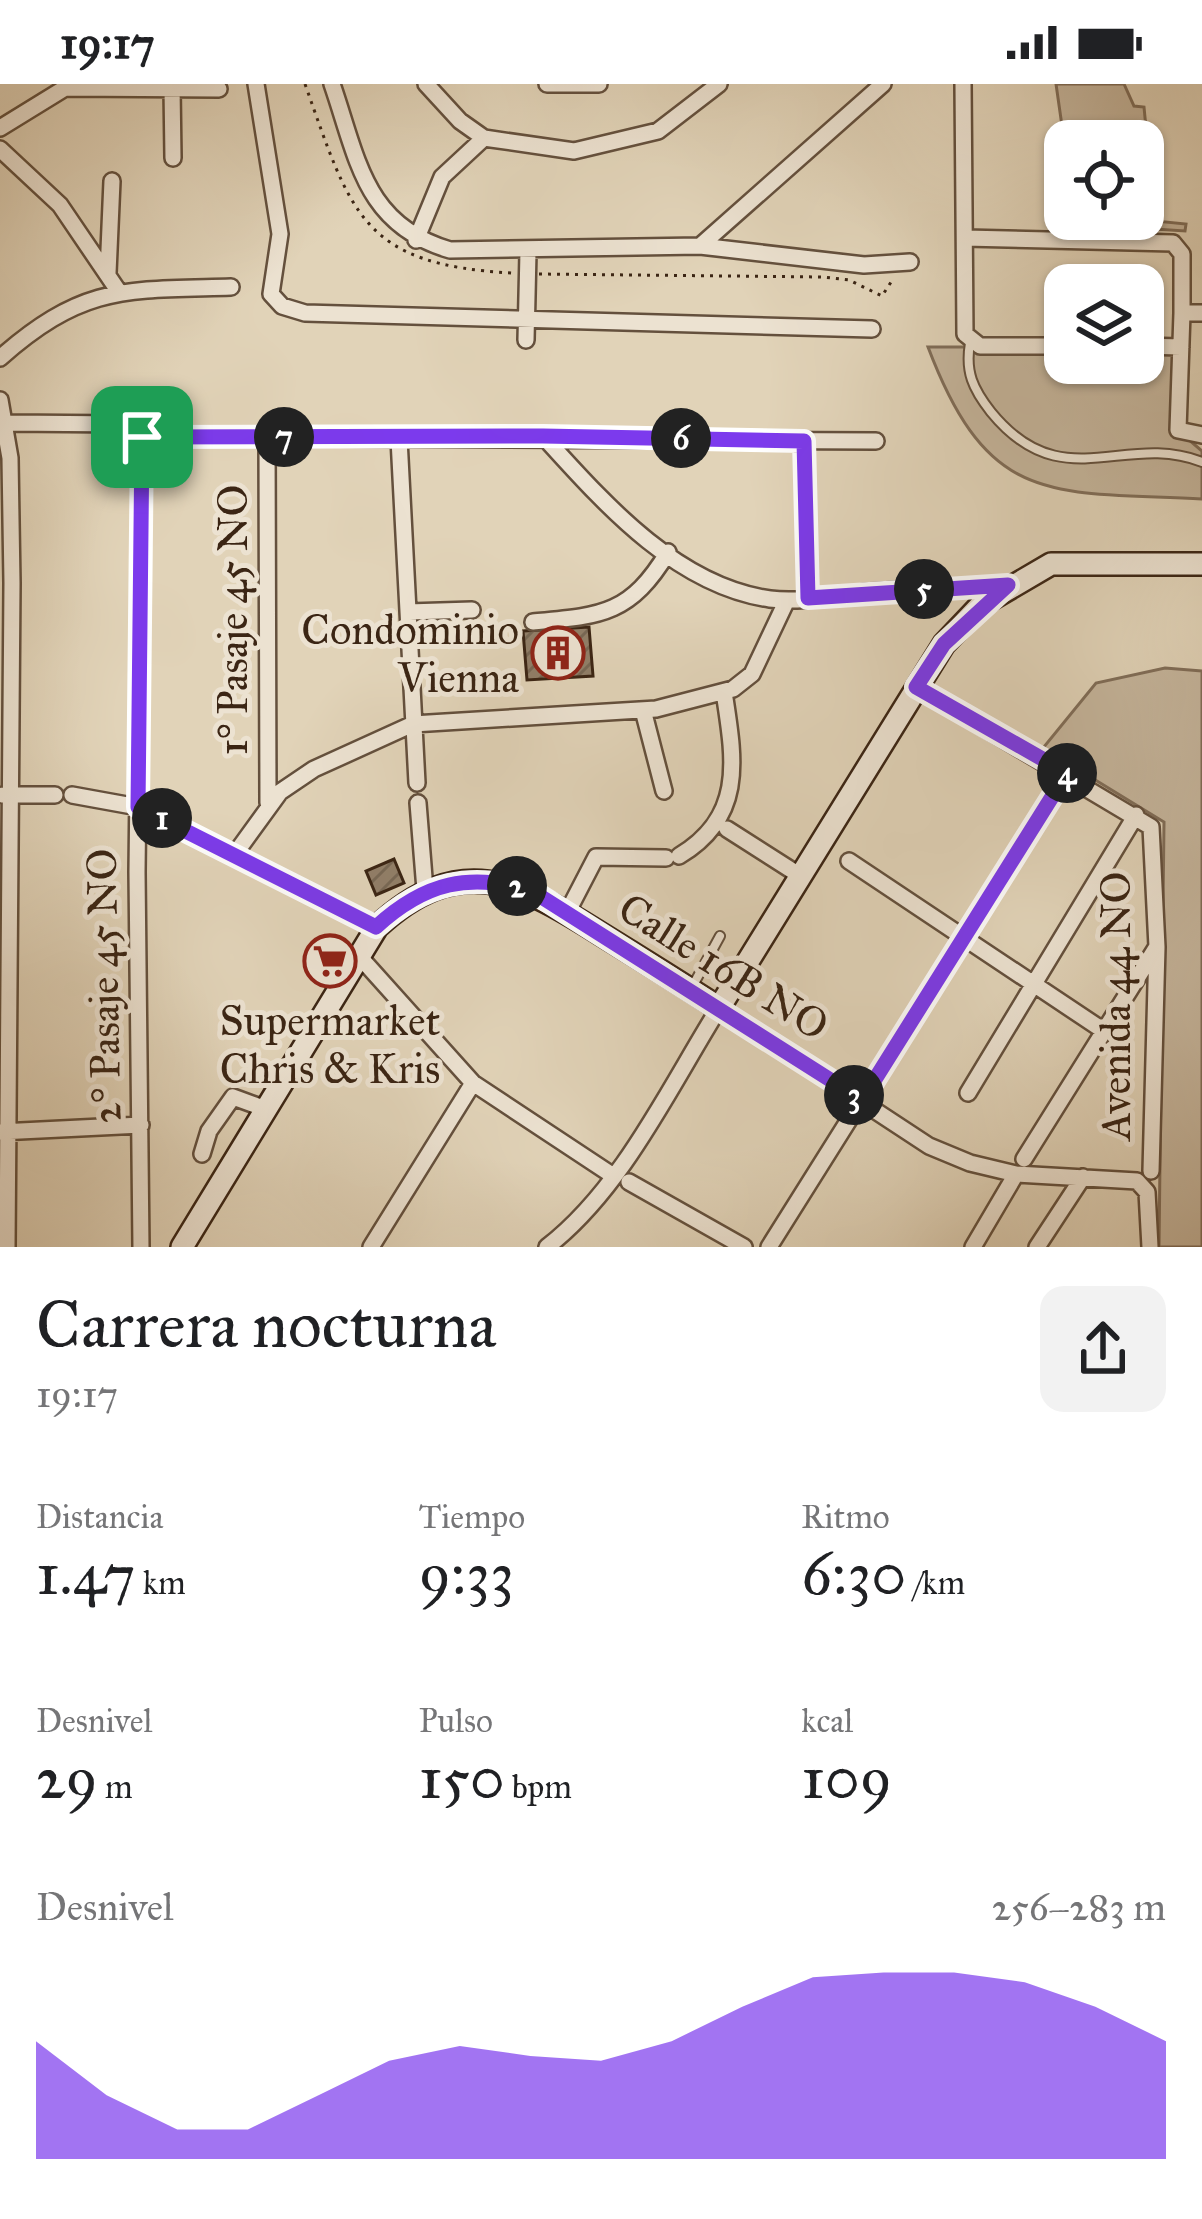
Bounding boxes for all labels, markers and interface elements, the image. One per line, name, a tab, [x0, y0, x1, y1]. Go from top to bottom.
text: 19:17	[60, 15, 155, 70]
map controls	[1044, 120, 1164, 384]
button: locate	[1044, 120, 1164, 240]
button: layers	[1044, 264, 1164, 384]
pin	[91, 386, 193, 488]
icon: arrive	[109, 404, 175, 470]
pin: 7	[254, 407, 314, 467]
pin: 6	[651, 408, 711, 468]
text: 7	[275, 417, 293, 457]
text: 6	[673, 418, 689, 458]
street label: 1° Pasaje 45 NO	[207, 485, 259, 755]
pin: 5	[894, 559, 954, 619]
text: 5	[916, 569, 932, 609]
place label: Condominio Vienna	[301, 604, 519, 704]
building icon: Condominio Vienna	[530, 625, 586, 681]
pin: 4	[1037, 743, 1097, 803]
text: 4	[1058, 753, 1076, 793]
pin: 1	[132, 788, 192, 848]
text: 1	[155, 798, 169, 838]
street label: 2° Pasaje 45 NO	[76, 848, 132, 1124]
pin: 2	[487, 856, 547, 916]
text: 2	[509, 866, 525, 906]
street label: Avenida 44 NO	[1090, 872, 1142, 1142]
street label: Calle 16B NO	[609, 882, 838, 1052]
supermarket icon: Supermarket Chris & Kris	[302, 933, 358, 989]
place label: Supermarket Chris & Kris	[220, 995, 441, 1095]
pin: 3	[824, 1065, 884, 1125]
text: 3	[847, 1075, 861, 1115]
text: Carrera nocturna	[36, 1284, 496, 1365]
button: share	[1040, 1286, 1166, 1412]
text: 19:17	[36, 1370, 118, 1418]
text: Distancia	[36, 1497, 164, 1537]
text: Tiempo	[419, 1497, 525, 1537]
text: Ritmo	[801, 1497, 890, 1537]
text: 1.47	[36, 1537, 136, 1610]
text: 9:33	[419, 1537, 514, 1610]
text: 6:30	[801, 1537, 906, 1610]
text: km	[136, 1563, 186, 1603]
text: /km	[906, 1563, 965, 1603]
text: Desnivel	[36, 1701, 152, 1741]
text: Pulso	[419, 1701, 493, 1741]
text: kcal	[801, 1701, 853, 1741]
text: 29	[36, 1741, 98, 1814]
text: 150	[419, 1741, 505, 1814]
text: 109	[801, 1741, 892, 1814]
text: m	[98, 1767, 133, 1807]
text: bpm	[505, 1767, 572, 1807]
text: Desnivel	[36, 1883, 174, 1931]
text: 256–283 m	[992, 1883, 1166, 1931]

